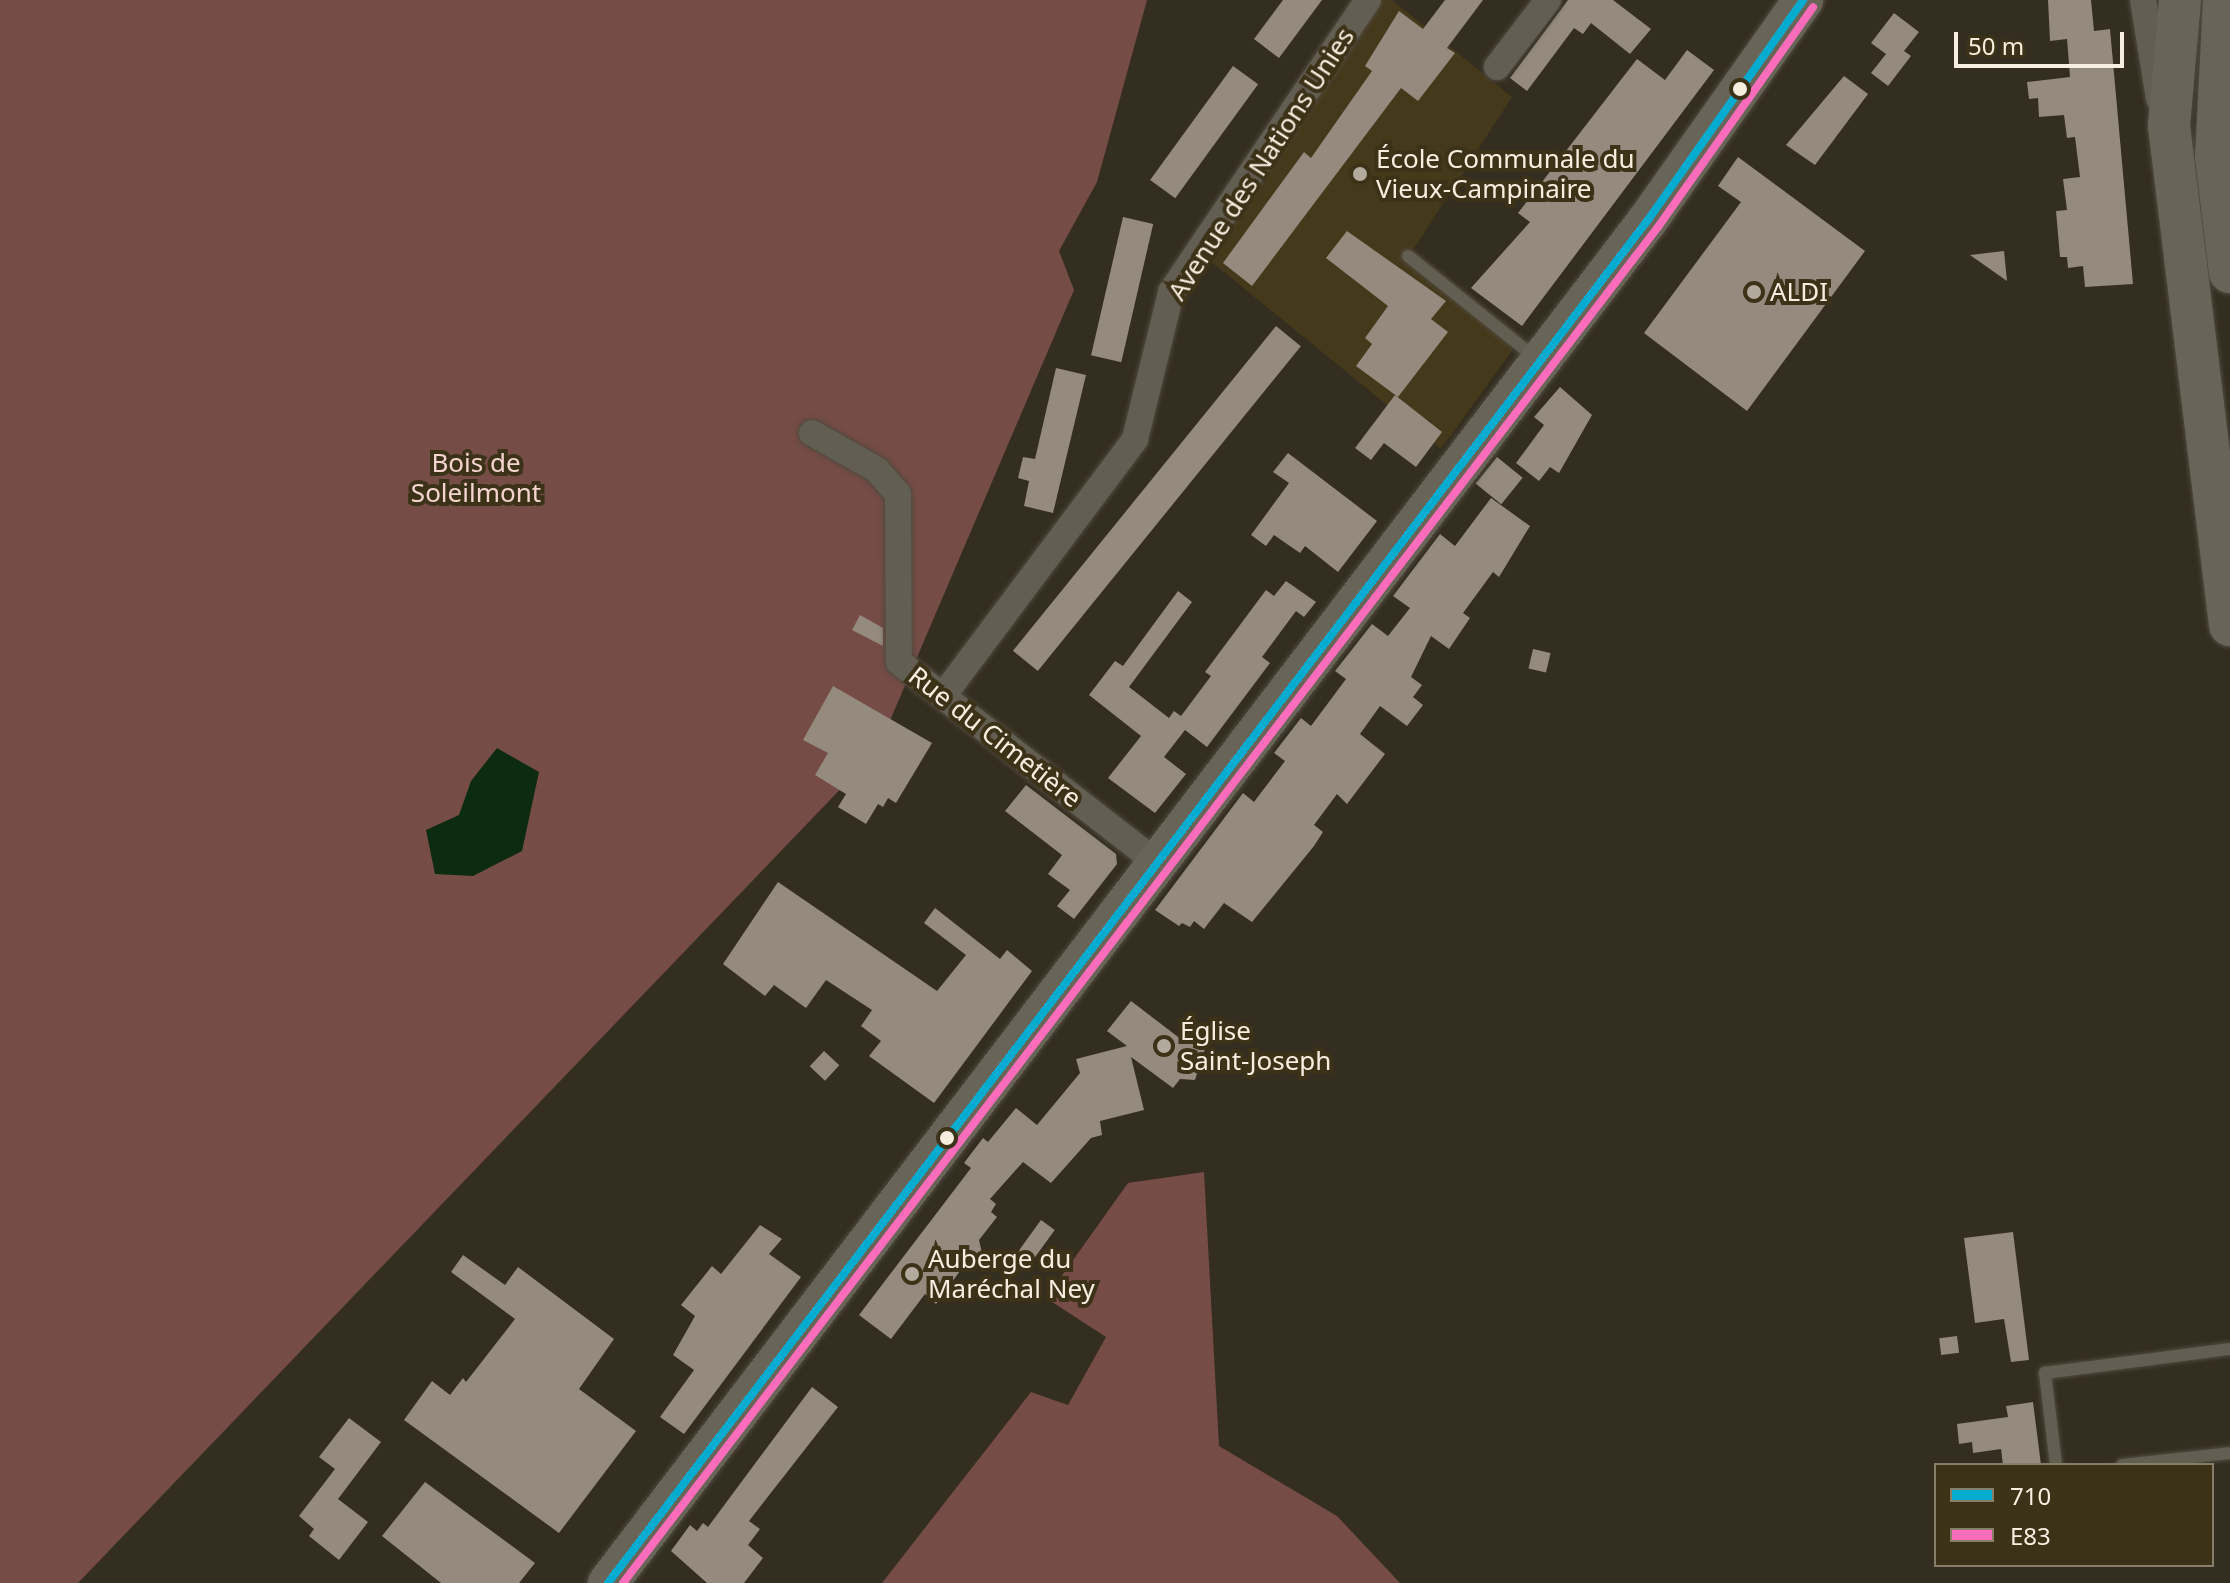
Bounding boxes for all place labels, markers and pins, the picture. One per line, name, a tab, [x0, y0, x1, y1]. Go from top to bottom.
unlabelled marker	[1732, 81, 1748, 97]
place label: École Communale du Vieux-Campinaire	[1376, 143, 1634, 204]
marker: École Communale du Vieux-Campinaire	[1351, 165, 1369, 183]
place label: ALDI	[1770, 276, 1828, 308]
marker: ALDI	[1745, 283, 1763, 301]
place label: Église Saint-Joseph	[1180, 1015, 1331, 1076]
marker: Église Saint-Joseph	[1155, 1037, 1173, 1055]
unlabelled marker	[939, 1130, 955, 1146]
place label: Auberge du Maréchal Ney	[928, 1243, 1095, 1304]
marker: Auberge du Maréchal Ney	[903, 1265, 921, 1283]

